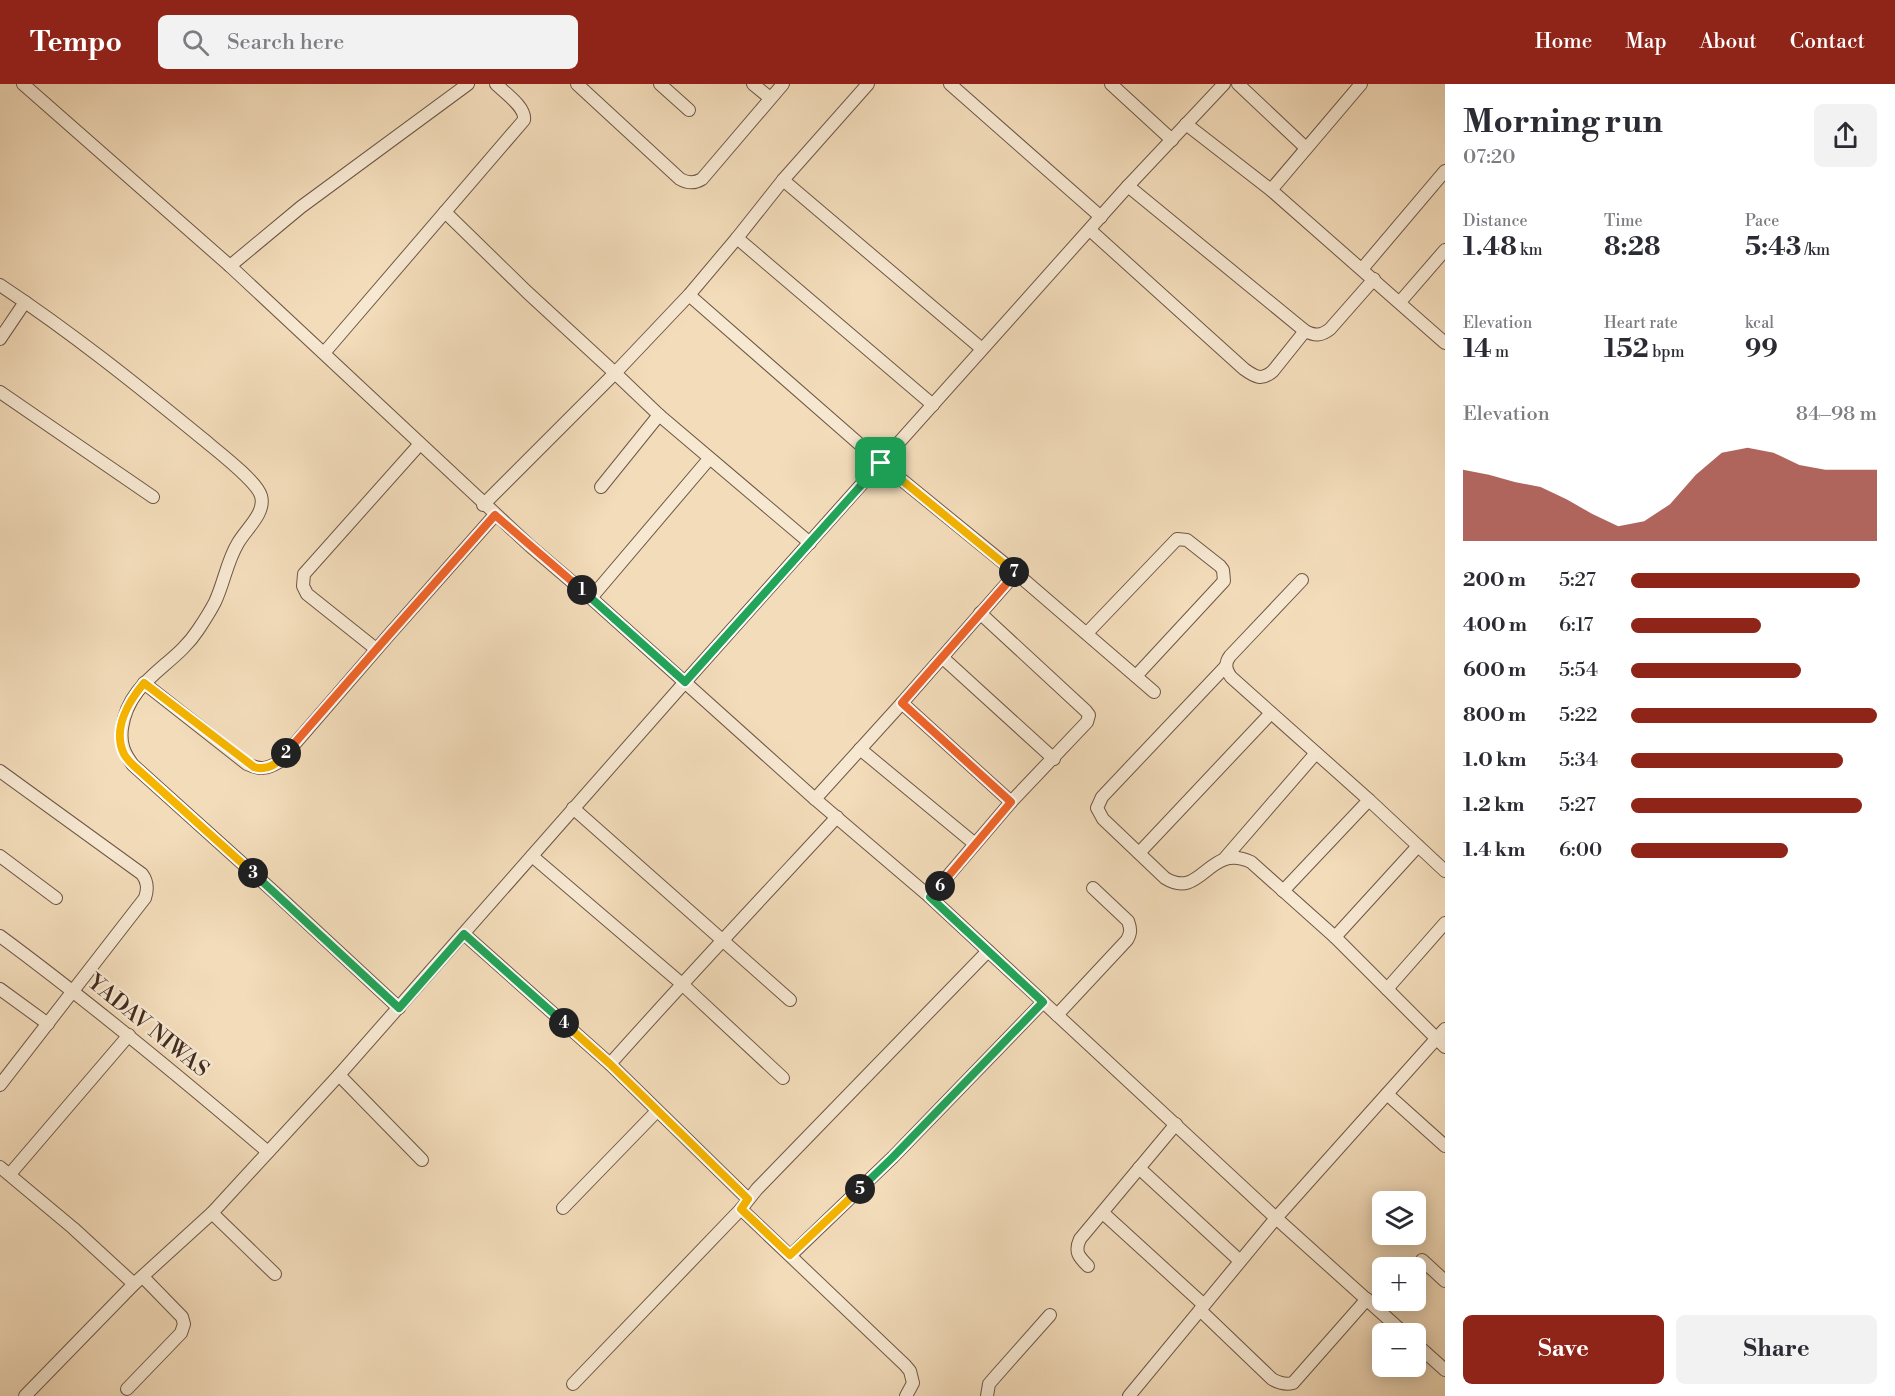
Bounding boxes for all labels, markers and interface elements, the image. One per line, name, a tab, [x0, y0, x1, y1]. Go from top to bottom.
search box	[158, 15, 578, 69]
text: Tempo	[30, 25, 122, 60]
icon: search	[179, 26, 212, 59]
text: Search here	[227, 29, 344, 56]
text: Home	[1535, 29, 1592, 55]
text: Map	[1625, 29, 1667, 55]
text: About	[1700, 29, 1757, 55]
text: Contact	[1790, 29, 1865, 55]
text: Morning run	[1463, 102, 1663, 143]
button: share	[1814, 104, 1877, 167]
text: 07:20	[1463, 145, 1516, 170]
text: Distance	[1463, 211, 1528, 231]
text: Time	[1604, 211, 1643, 231]
text: Pace	[1745, 211, 1779, 231]
text: 1.48	[1463, 231, 1517, 263]
text: 8:28	[1604, 231, 1661, 263]
text: 5:43	[1745, 231, 1801, 263]
text: km	[1517, 240, 1542, 260]
text: /km	[1801, 240, 1830, 260]
text: Elevation	[1463, 313, 1532, 333]
text: Heart rate	[1604, 313, 1678, 333]
text: kcal	[1745, 313, 1774, 333]
text: 14	[1463, 333, 1492, 365]
text: 152	[1604, 333, 1649, 365]
text: 99	[1745, 333, 1778, 365]
text: m	[1492, 342, 1509, 362]
text: bpm	[1649, 342, 1685, 362]
text: Elevation	[1463, 402, 1550, 427]
text: 84–98 m	[1796, 402, 1877, 427]
pin	[855, 437, 906, 488]
icon: arrive	[864, 446, 897, 479]
pin: 7	[999, 557, 1029, 587]
text: 7	[1009, 562, 1019, 582]
text: 200 m	[1463, 568, 1526, 593]
text: 5:27	[1559, 568, 1596, 593]
pin: 1	[567, 575, 597, 605]
text: 1	[578, 580, 586, 600]
text: 400 m	[1463, 613, 1527, 638]
text: 6:17	[1559, 613, 1593, 638]
text: 600 m	[1463, 658, 1526, 683]
text: 5:54	[1559, 658, 1598, 683]
text: 800 m	[1463, 703, 1526, 728]
text: 5:22	[1559, 703, 1597, 728]
pin: 2	[271, 738, 301, 768]
text: 2	[281, 743, 291, 763]
text: 1.0 km	[1463, 748, 1527, 773]
text: 5:34	[1559, 748, 1598, 773]
text: 1.2 km	[1463, 793, 1525, 818]
text: 5:27	[1559, 793, 1596, 818]
text: 1.4 km	[1463, 838, 1525, 863]
text: 6:00	[1559, 838, 1602, 863]
pin: 3	[238, 858, 268, 888]
text: 3	[248, 863, 258, 883]
pin: 6	[925, 871, 955, 901]
text: 6	[935, 876, 945, 896]
street label: YADAV NIWAS	[81, 968, 214, 1083]
pin: 4	[549, 1008, 579, 1038]
text: 4	[559, 1013, 569, 1033]
pin: 5	[845, 1174, 875, 1204]
text: 5	[855, 1179, 865, 1199]
map controls	[1372, 1191, 1426, 1377]
button: layers	[1372, 1191, 1426, 1245]
button: +	[1372, 1257, 1426, 1311]
button: Save	[1463, 1315, 1664, 1384]
button: Share	[1676, 1315, 1877, 1384]
button: −	[1372, 1323, 1426, 1377]

